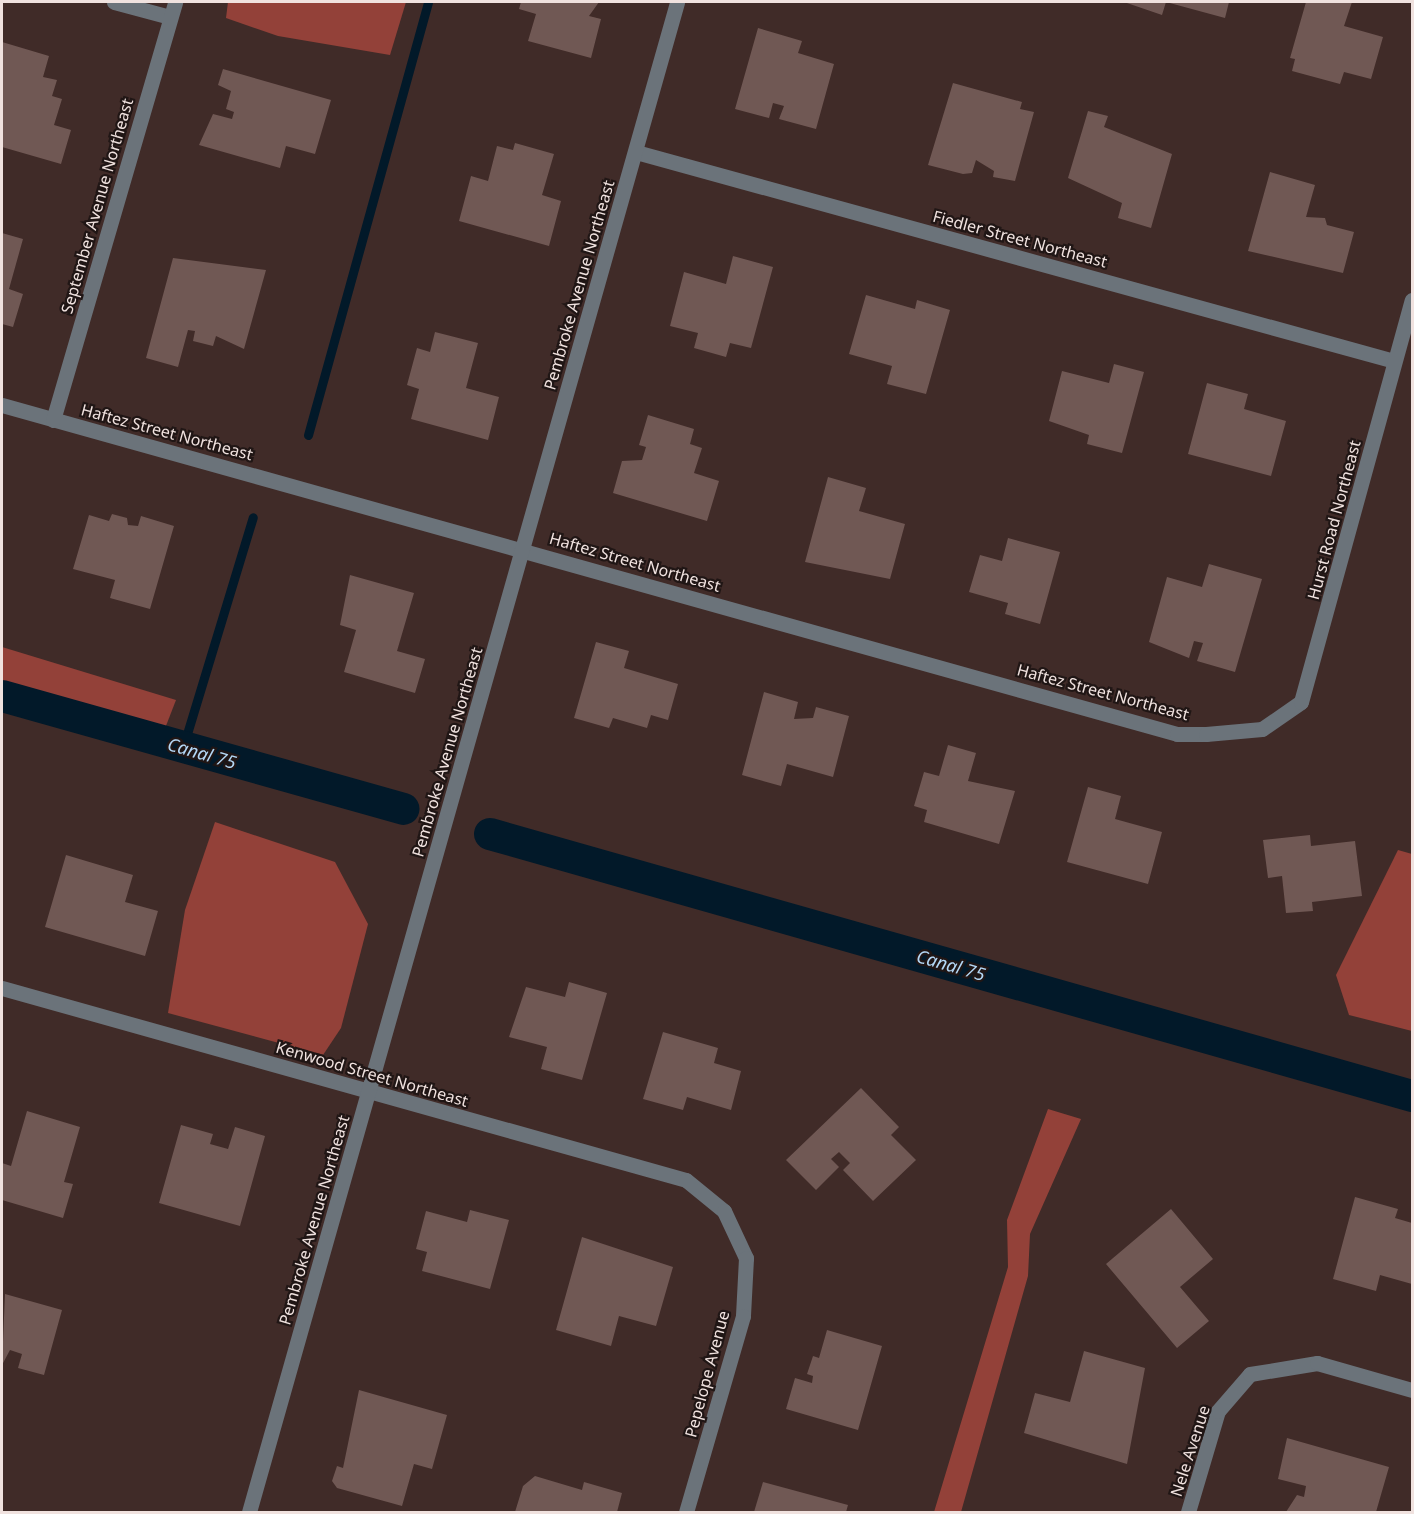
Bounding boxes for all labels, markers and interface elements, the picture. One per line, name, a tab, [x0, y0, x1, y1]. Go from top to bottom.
street label: September Avenue Northeast	[57, 96, 137, 316]
street label: Pembroke Avenue Northeast	[540, 178, 618, 392]
street label: Fiedler Street Northeast	[931, 206, 1109, 272]
street label: Haftez Street Northeast	[79, 400, 255, 464]
street label: Hurst Road Northeast	[1303, 438, 1365, 602]
street label: Haftez Street Northeast	[547, 528, 723, 596]
street label: Pembroke Avenue Northeast	[408, 645, 486, 859]
street label: Haftez Street Northeast	[1015, 660, 1191, 724]
water label: Canal 75	[165, 733, 239, 773]
water label: Canal 75	[914, 945, 988, 985]
street label: Kenwood Street Northeast	[274, 1037, 470, 1111]
street label: Pembroke Avenue Northeast	[275, 1113, 353, 1327]
street label: Pepelope Avenue	[681, 1308, 733, 1440]
street label: Nele Avenue	[1166, 1403, 1214, 1499]

